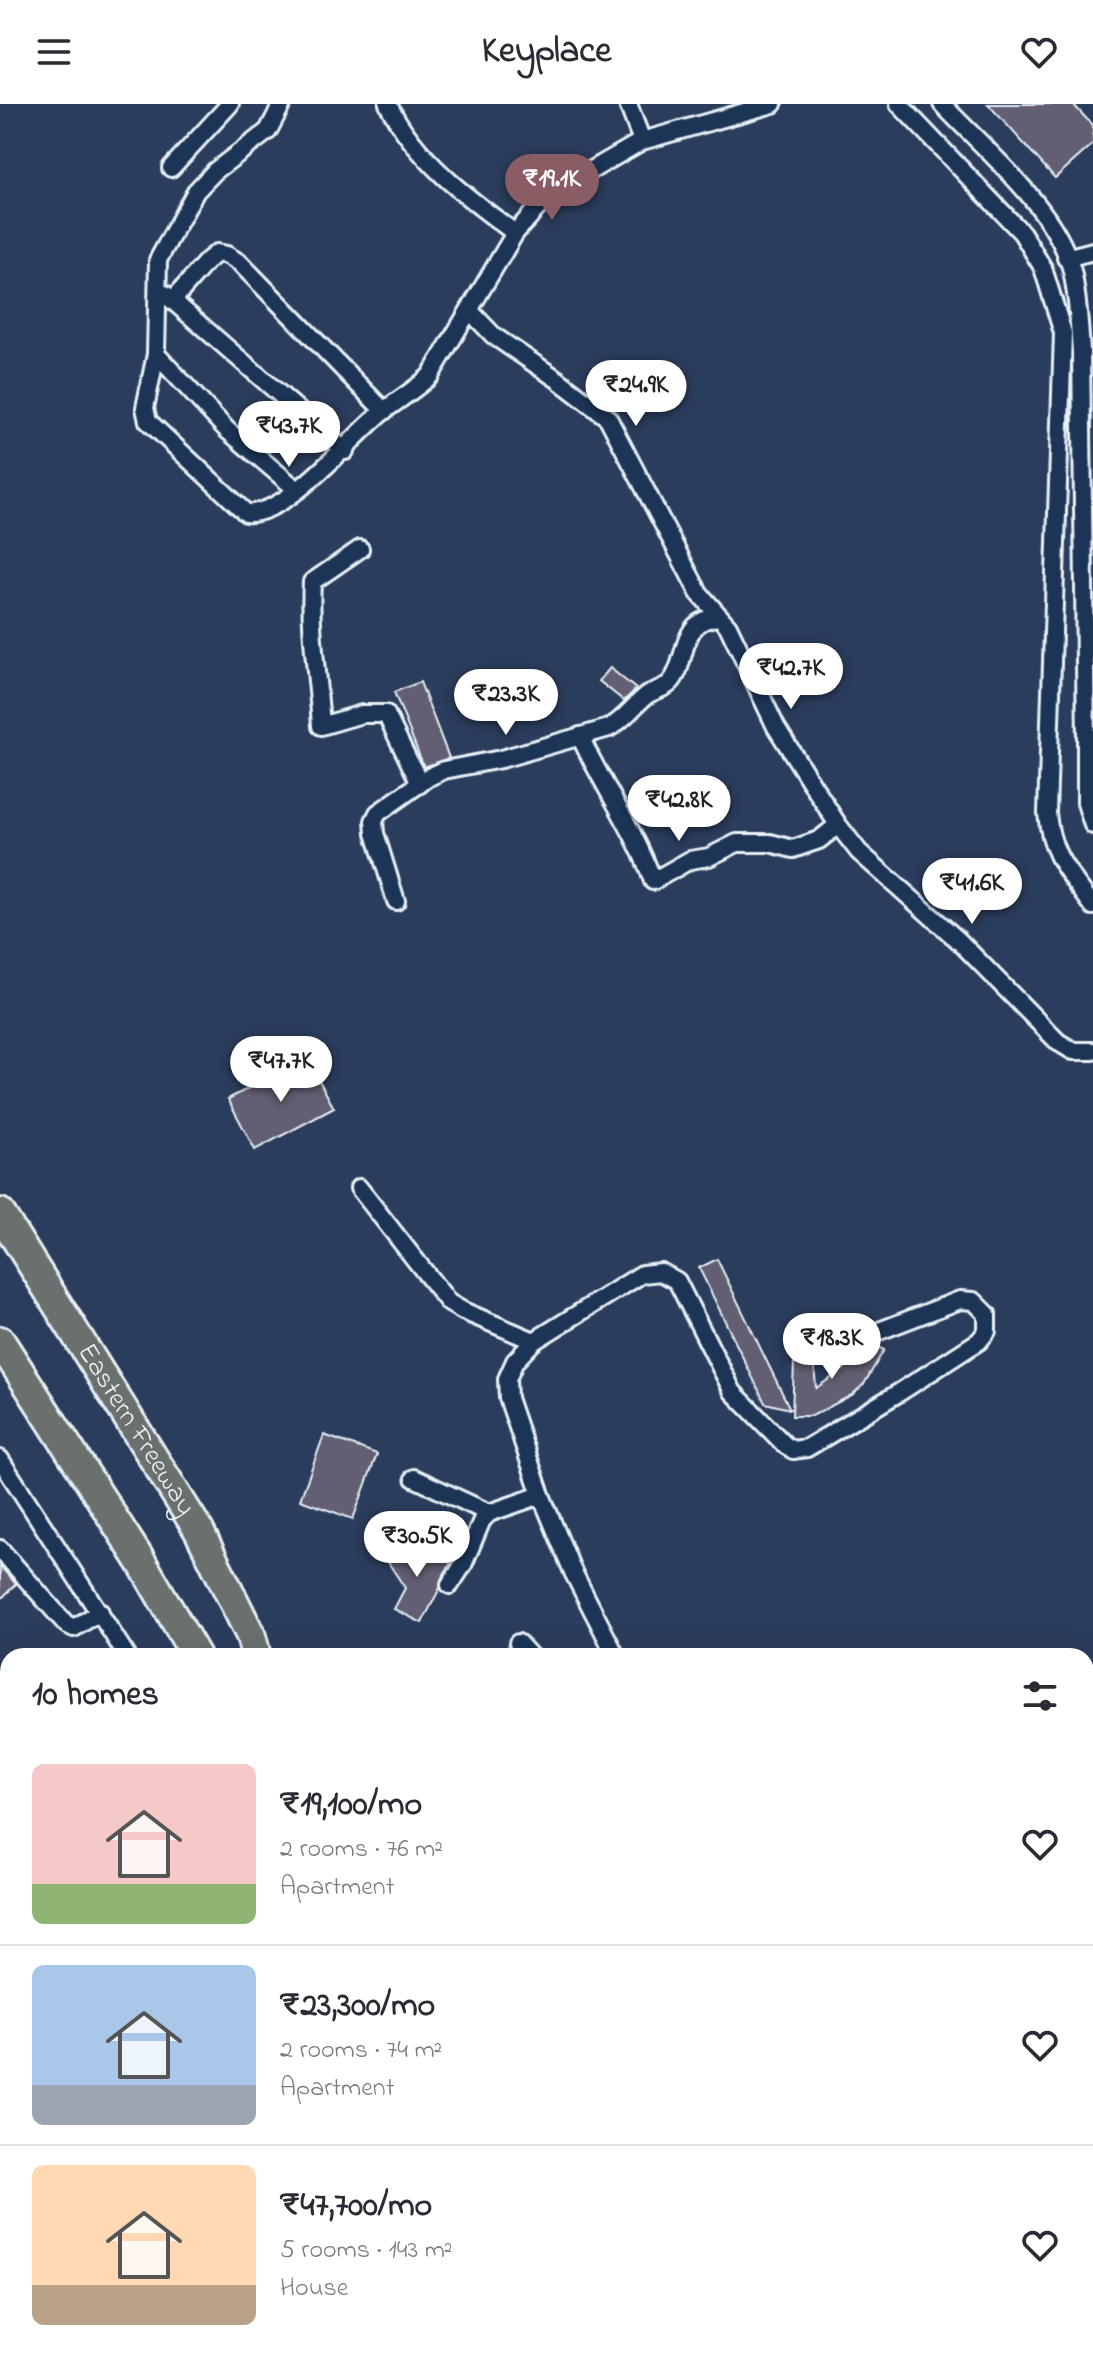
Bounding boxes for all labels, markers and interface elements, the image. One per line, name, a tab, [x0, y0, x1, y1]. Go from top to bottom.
text: Keyplace	[482, 26, 611, 79]
icon: menu	[32, 30, 76, 74]
icon: heart	[1017, 30, 1061, 74]
pin: ₹19.1K	[487, 154, 617, 222]
text: ₹19.1K	[523, 161, 581, 199]
pin: ₹24.9K	[571, 360, 701, 428]
text: ₹24.9K	[604, 367, 668, 405]
pin: ₹43.7K	[224, 401, 354, 469]
text: ₹43.7K	[256, 408, 322, 446]
pin: ₹42.7K	[726, 643, 856, 711]
text: ₹42.7K	[757, 650, 825, 688]
pin: ₹23.3K	[441, 669, 571, 737]
text: ₹23.3K	[472, 676, 540, 714]
pin: ₹42.8K	[614, 775, 744, 843]
text: ₹42.8K	[646, 782, 712, 820]
pin: ₹41.6K	[907, 858, 1037, 926]
text: ₹41.6K	[940, 865, 1004, 903]
pin: ₹47.7K	[216, 1036, 346, 1104]
text: ₹47.7K	[248, 1043, 314, 1081]
pin: ₹18.3K	[767, 1313, 897, 1381]
text: ₹18.3K	[801, 1320, 863, 1358]
street label: Eastern Freeway	[66, 1336, 205, 1524]
pin: ₹30.5K	[352, 1511, 482, 1579]
text: ₹30.5K	[382, 1518, 452, 1556]
text: 10 homes	[32, 1671, 159, 1721]
icon: filters	[1018, 1674, 1062, 1718]
text: ₹19,100/mo	[280, 1781, 422, 1831]
icon: home	[96, 1796, 192, 1892]
icon: heart	[1018, 1822, 1062, 1866]
text: 2 rooms · 76 m²	[280, 1831, 443, 1869]
text: Apartment	[280, 1869, 394, 1907]
text: ₹23,300/mo	[280, 1982, 435, 2032]
icon: home	[96, 1997, 192, 2093]
icon: heart	[1018, 2023, 1062, 2067]
text: 2 rooms · 74 m²	[280, 2032, 442, 2070]
text: Apartment	[280, 2070, 394, 2108]
text: ₹47,700/mo	[280, 2182, 432, 2232]
icon: home	[96, 2197, 192, 2293]
icon: heart	[1018, 2223, 1062, 2267]
text: 5 rooms · 143 m²	[280, 2232, 453, 2270]
text: House	[280, 2270, 348, 2308]

